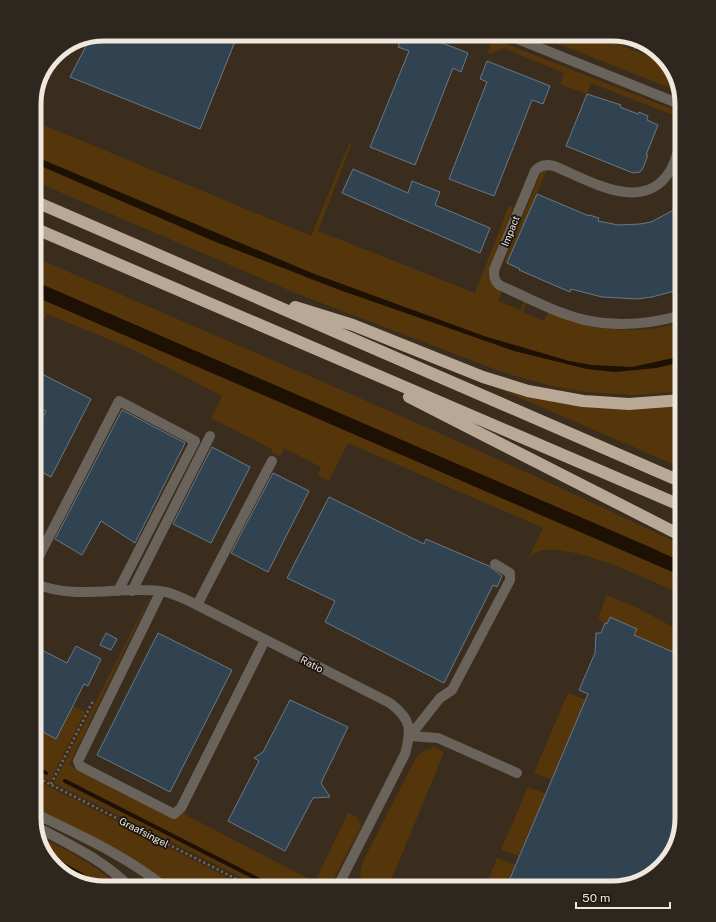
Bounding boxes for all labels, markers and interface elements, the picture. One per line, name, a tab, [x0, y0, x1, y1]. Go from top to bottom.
street label: Impact	[498, 214, 522, 248]
street label: Ratio	[299, 653, 326, 675]
street label: Graafsingel	[117, 814, 171, 850]
scale bar	[576, 884, 670, 910]
text: 50 m	[582, 891, 610, 905]

